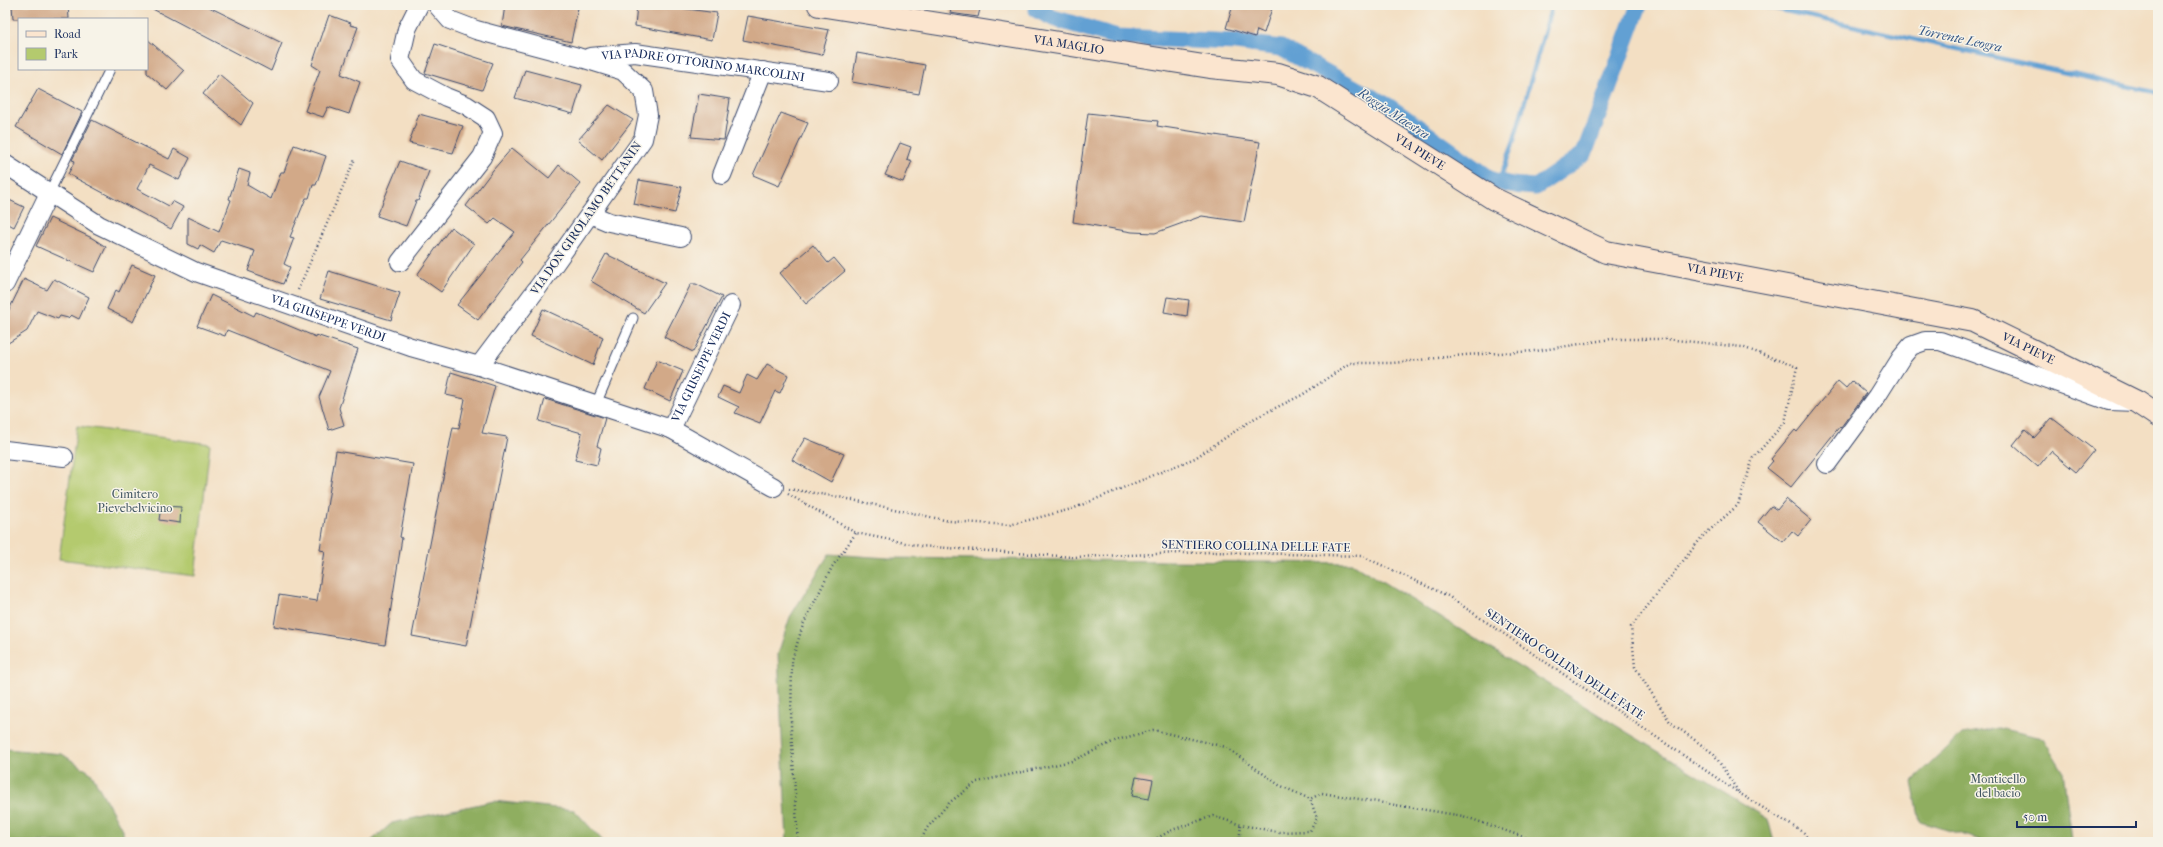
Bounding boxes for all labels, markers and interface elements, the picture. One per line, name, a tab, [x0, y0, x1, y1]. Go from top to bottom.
legend	[18, 18, 148, 70]
water label: Torrente Leogra	[1916, 22, 2004, 55]
text: Road	[54, 27, 81, 41]
street label: VIA MAGLIO	[1032, 32, 1105, 57]
street label: VIA PADRE OTTORINO MARCOLINI	[600, 46, 806, 84]
text: Park	[54, 47, 79, 61]
water label: Roggia Maestra	[1354, 84, 1432, 142]
street label: VIA PIEVE	[1391, 130, 1448, 173]
street label: VIA DON GIROLAMO BETTANIN	[527, 139, 644, 298]
street label: VIA PIEVE	[1685, 260, 1745, 285]
street label: VIA GIUSEPPE VERDI	[268, 291, 388, 345]
street label: VIA GIUSEPPE VERDI	[668, 309, 734, 425]
street label: VIA PIEVE	[1999, 329, 2057, 367]
park label: Cimitero Pievebelvicino	[98, 487, 172, 515]
street label: SENTIERO COLLINA DELLE FATE	[1162, 537, 1350, 555]
street label: SENTIERO COLLINA DELLE FATE	[1483, 605, 1647, 723]
park label: Monticello del bacio	[1970, 772, 2026, 800]
scale bar	[2017, 803, 2136, 829]
text: 50 m	[2023, 810, 2047, 824]

